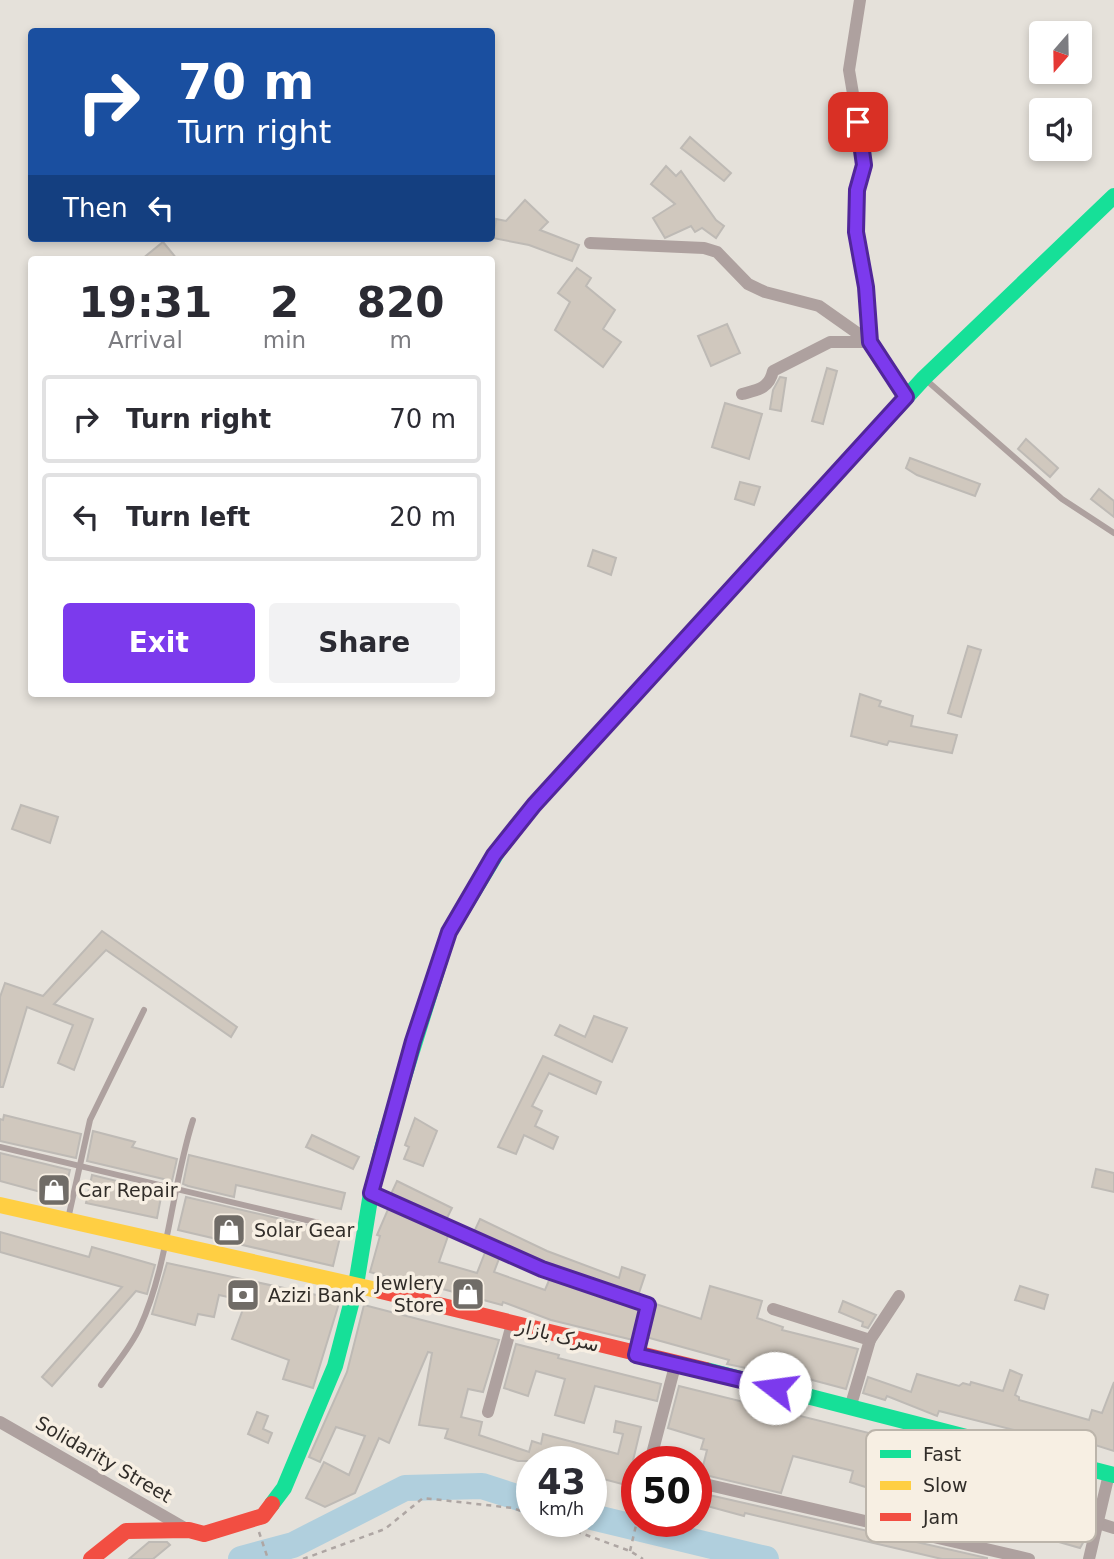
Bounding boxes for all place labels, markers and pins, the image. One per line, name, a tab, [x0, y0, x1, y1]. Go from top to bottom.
pin	[828, 92, 888, 152]
shop icon: Car Repair	[35, 1171, 73, 1209]
place label: Car Repair	[78, 1179, 178, 1201]
shop icon: Solar Gear	[210, 1211, 248, 1249]
place label: Solar Gear	[254, 1219, 355, 1241]
place label: Jewlery Store	[374, 1272, 444, 1316]
shop icon: Jewlery Store	[449, 1275, 487, 1313]
bank icon: Azizi Bank	[224, 1276, 262, 1314]
place label: Azizi Bank	[268, 1284, 365, 1306]

